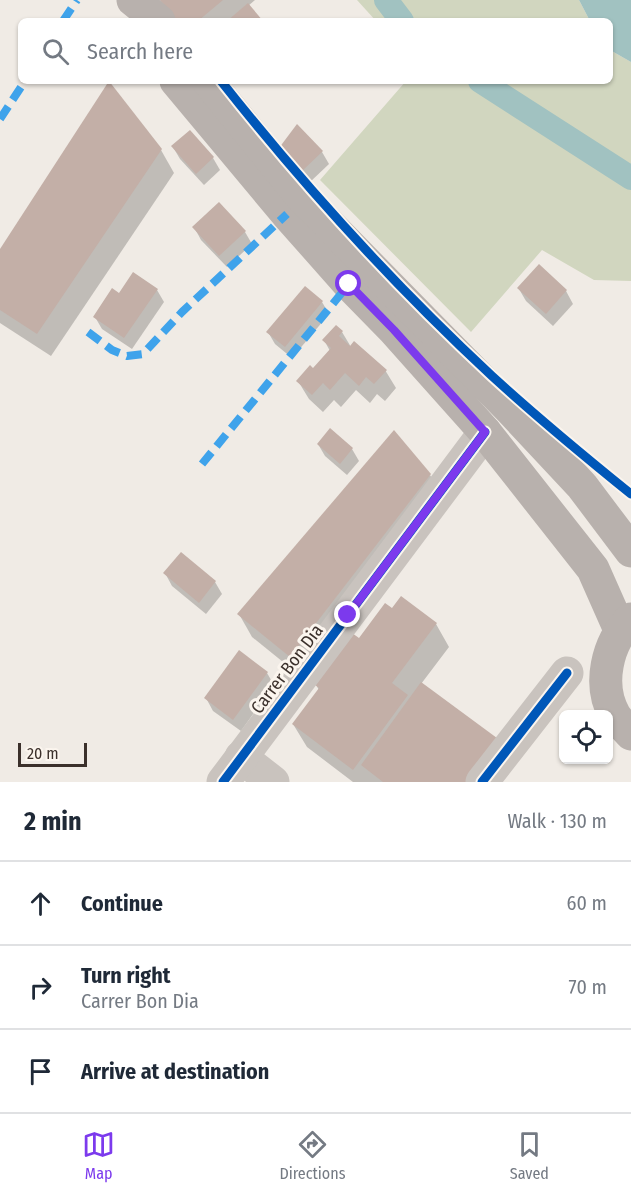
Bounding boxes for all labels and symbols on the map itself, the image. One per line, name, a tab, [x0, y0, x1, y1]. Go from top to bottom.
route start	[335, 270, 361, 296]
route end	[334, 601, 360, 627]
street label: Carrer Bon Dia	[246, 620, 328, 718]
scale bar	[18, 740, 87, 768]

